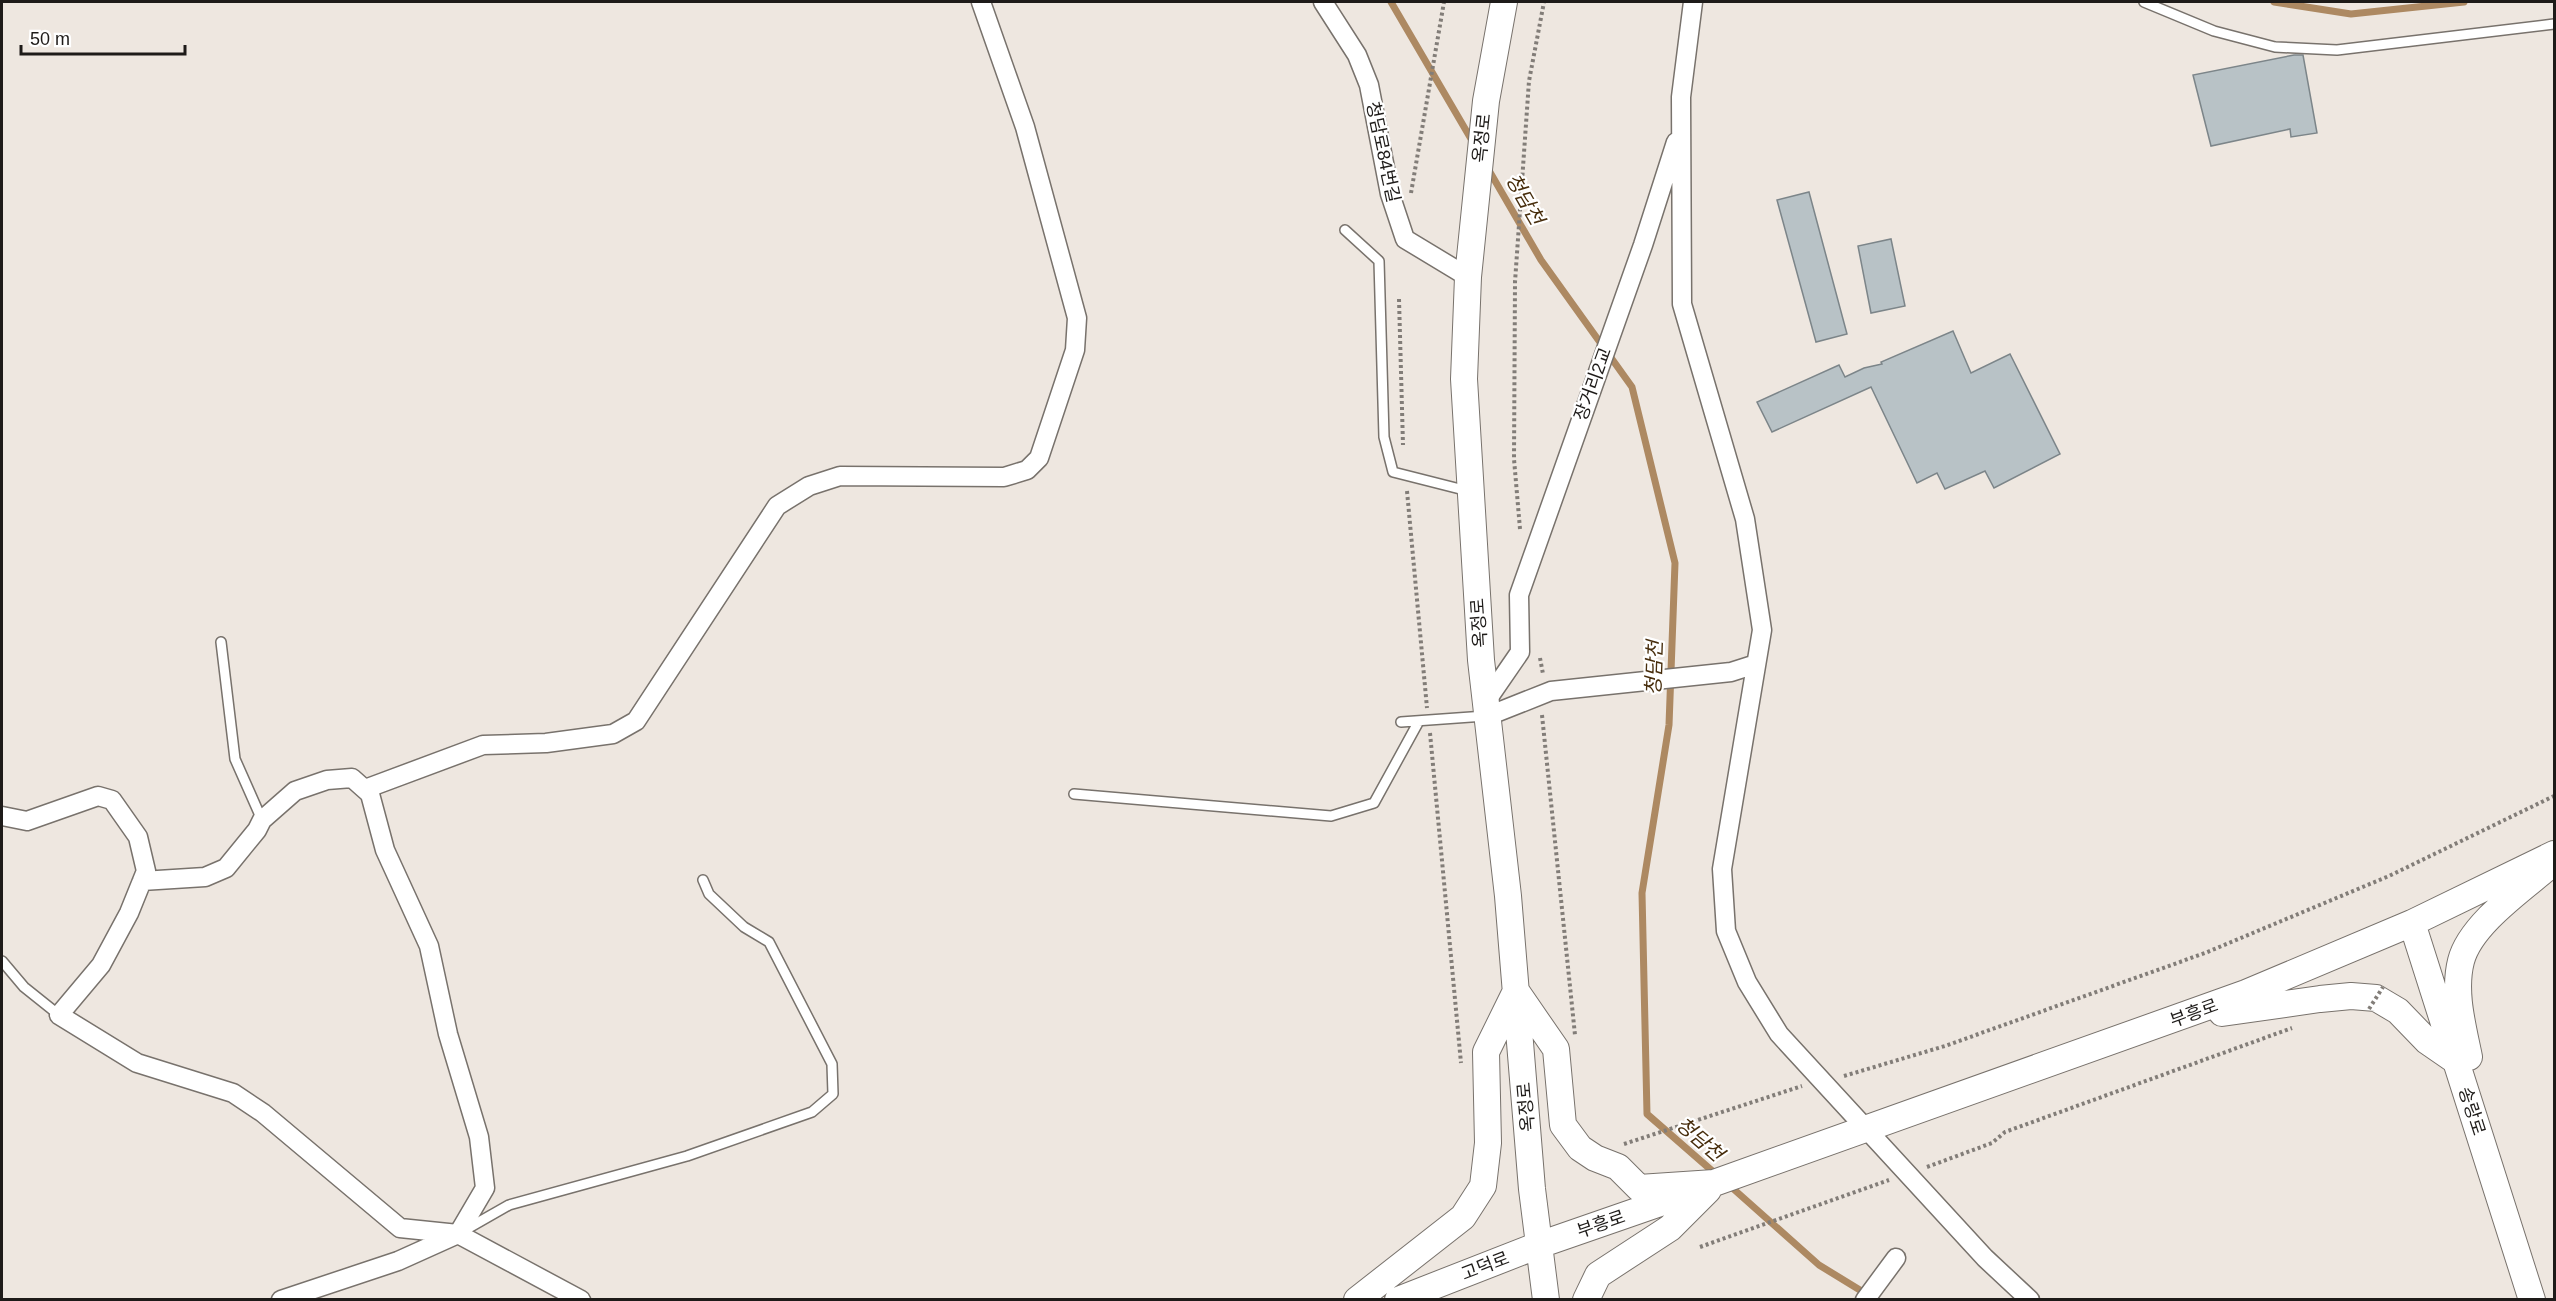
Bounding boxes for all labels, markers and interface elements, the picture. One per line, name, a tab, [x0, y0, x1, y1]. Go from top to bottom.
scale bar	[21, 18, 184, 56]
text: 50 m	[30, 29, 70, 49]
street label: 청담로84번길	[1363, 100, 1403, 204]
street label: 옥정로	[1469, 112, 1495, 164]
water label: 청담천	[1502, 170, 1550, 231]
street label: 장거리2교	[1571, 345, 1615, 423]
street label: 옥정로	[1467, 598, 1491, 648]
water label: 청담천	[1642, 637, 1666, 696]
street label: 부흥로	[2167, 995, 2221, 1031]
street label: 옥정로	[1514, 1081, 1538, 1133]
street label: 송랑로	[2455, 1084, 2489, 1138]
water label: 청담천	[1672, 1113, 1730, 1167]
street label: 부흥로	[1574, 1206, 1628, 1242]
street label: 고덕로	[1458, 1248, 1512, 1284]

